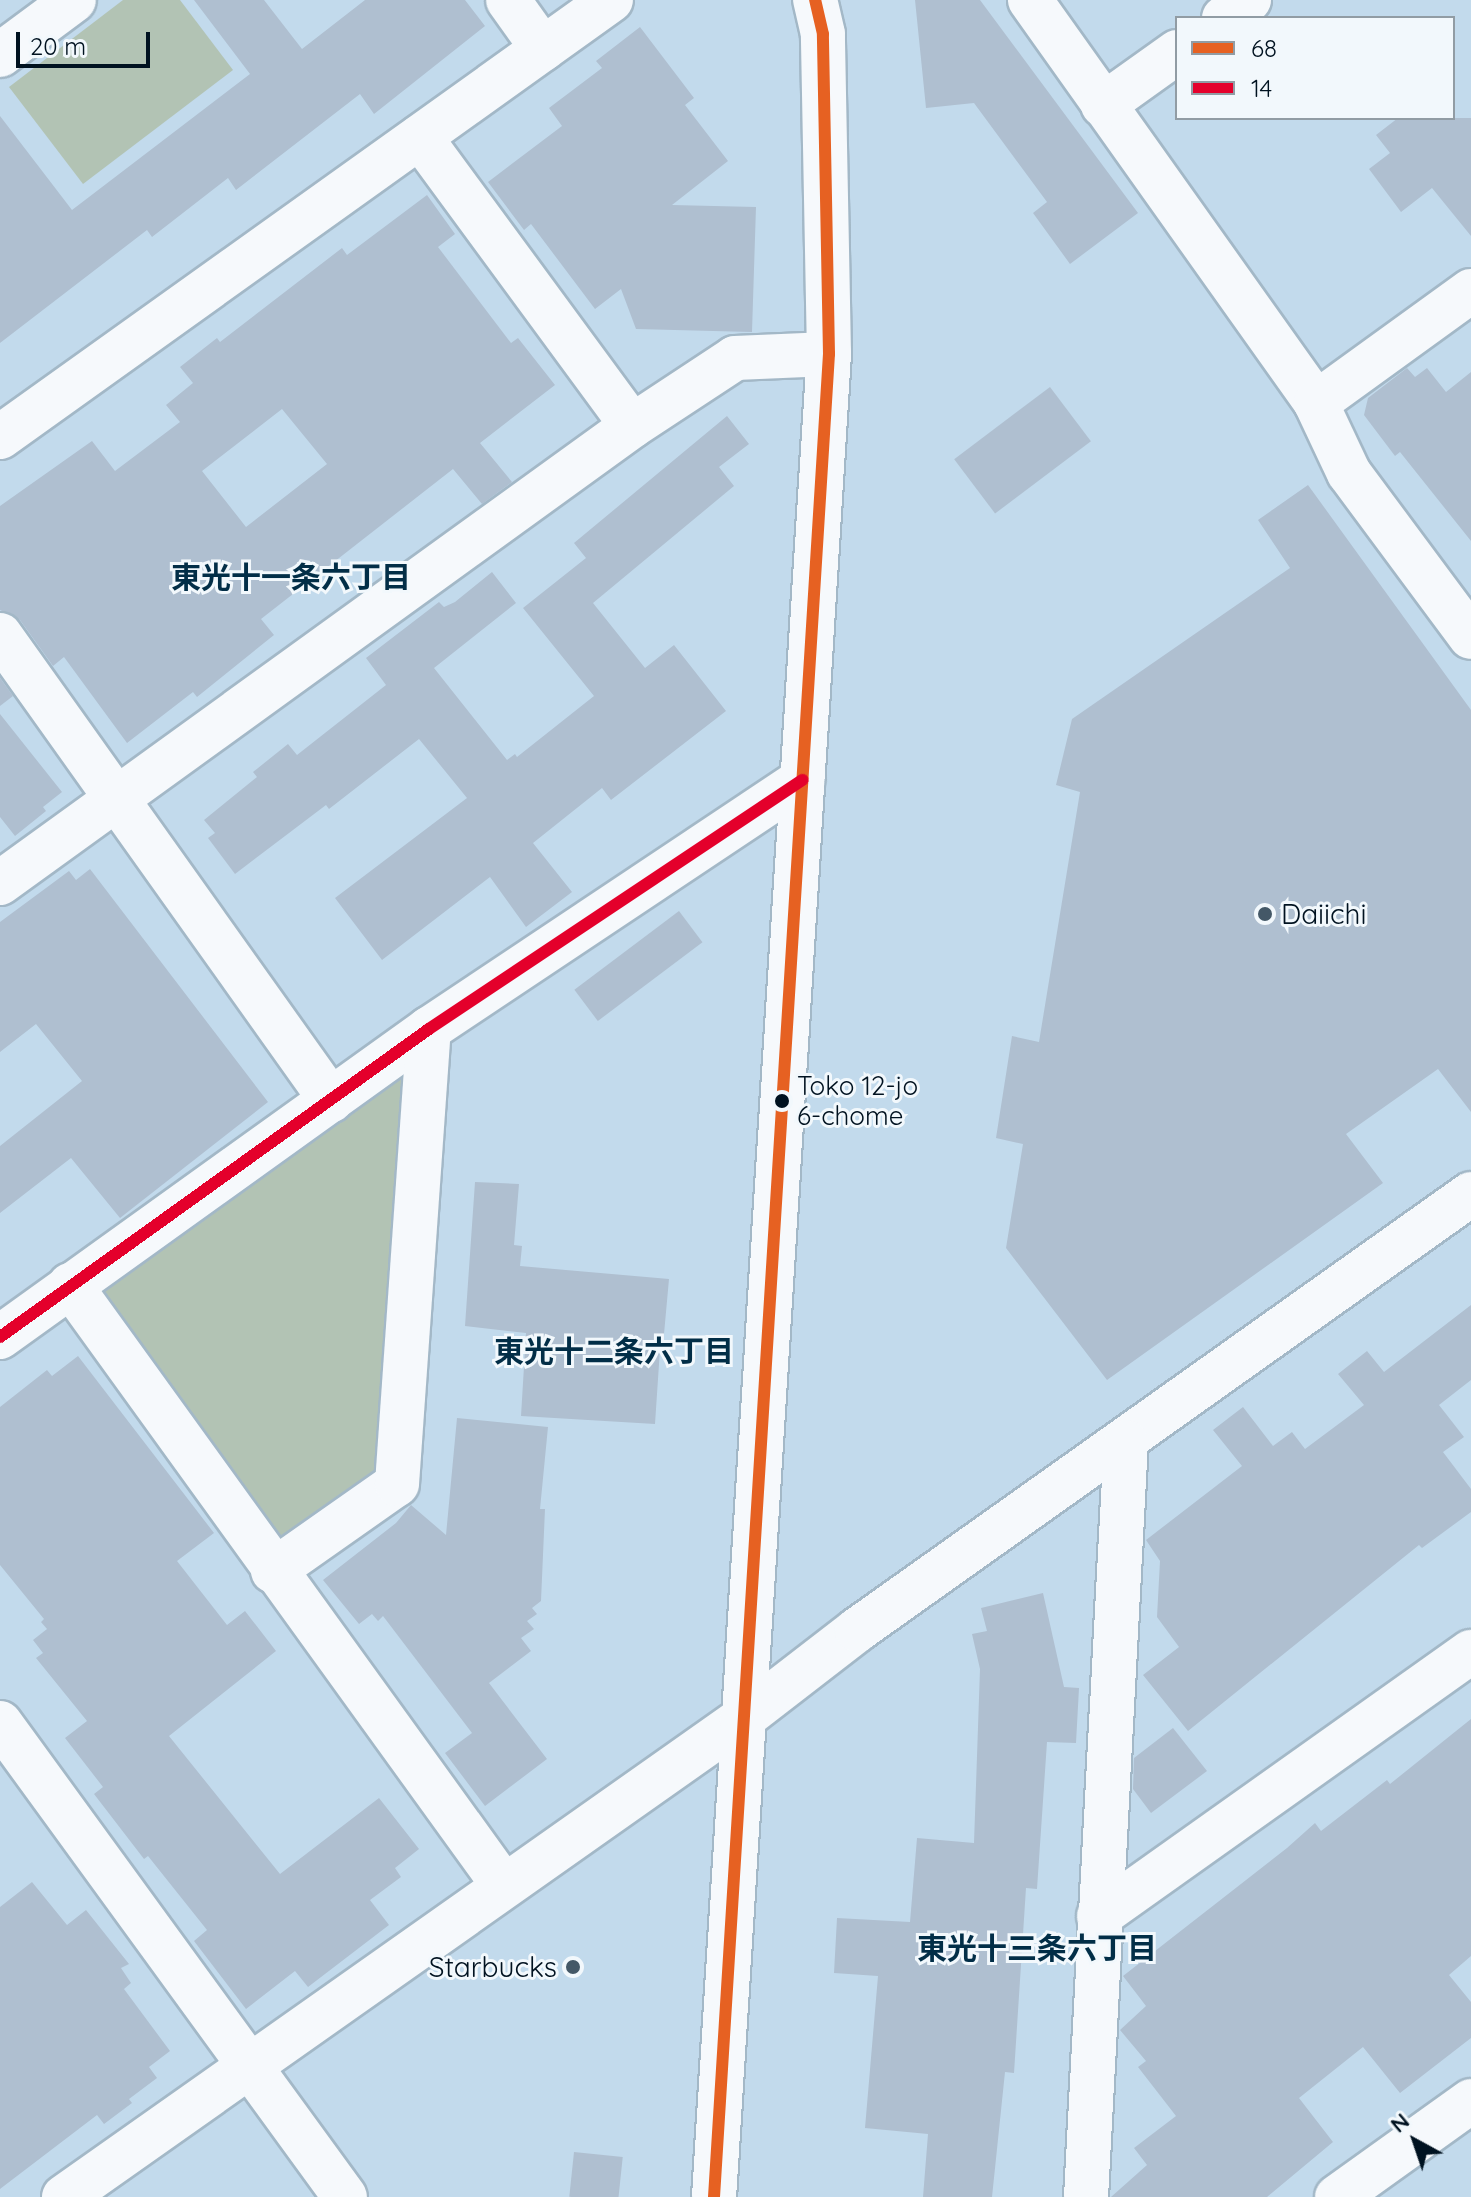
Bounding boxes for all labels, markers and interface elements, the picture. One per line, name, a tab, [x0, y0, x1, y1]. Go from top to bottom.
scale bar	[20, 16, 154, 66]
legend	[1175, 16, 1455, 120]
text: 20 m	[30, 31, 86, 61]
text: 68	[1251, 33, 1277, 63]
text: 14	[1251, 73, 1272, 103]
district label: 東光十一条六丁目	[171, 559, 411, 595]
place label: Daiichi	[1281, 897, 1366, 931]
marker: Daiichi	[1256, 905, 1274, 923]
place label: Toko 12-jo 6-chome	[797, 1070, 918, 1132]
marker: Toko 12-jo 6-chome	[774, 1093, 790, 1109]
district label: 東光十二条六丁目	[494, 1333, 734, 1369]
district label: 東光十三条六丁目	[917, 1930, 1157, 1966]
place label: Starbucks	[429, 1950, 557, 1984]
marker: Starbucks	[564, 1958, 582, 1976]
north arrow	[1375, 2101, 1455, 2181]
text: N	[1384, 2107, 1415, 2139]

